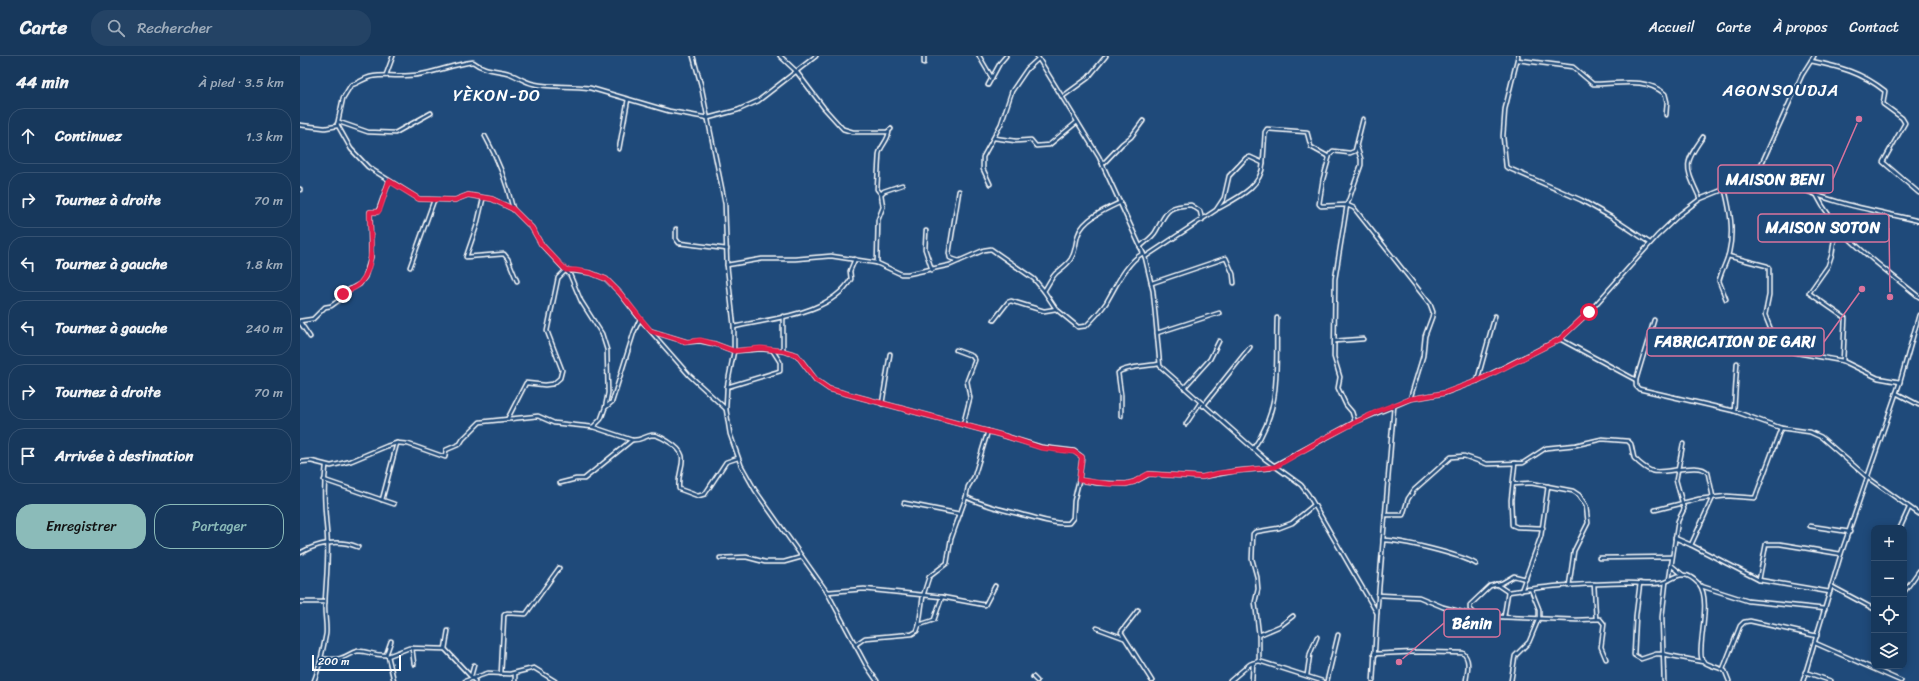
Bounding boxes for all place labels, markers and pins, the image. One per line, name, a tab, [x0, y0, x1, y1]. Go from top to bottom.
callout: MAISON BENI	[1718, 165, 1833, 193]
callout: MAISON SOTON	[1758, 214, 1889, 242]
callout: FABRICATION DE GARI	[1647, 328, 1824, 356]
callout: Bénin	[1444, 609, 1500, 637]

